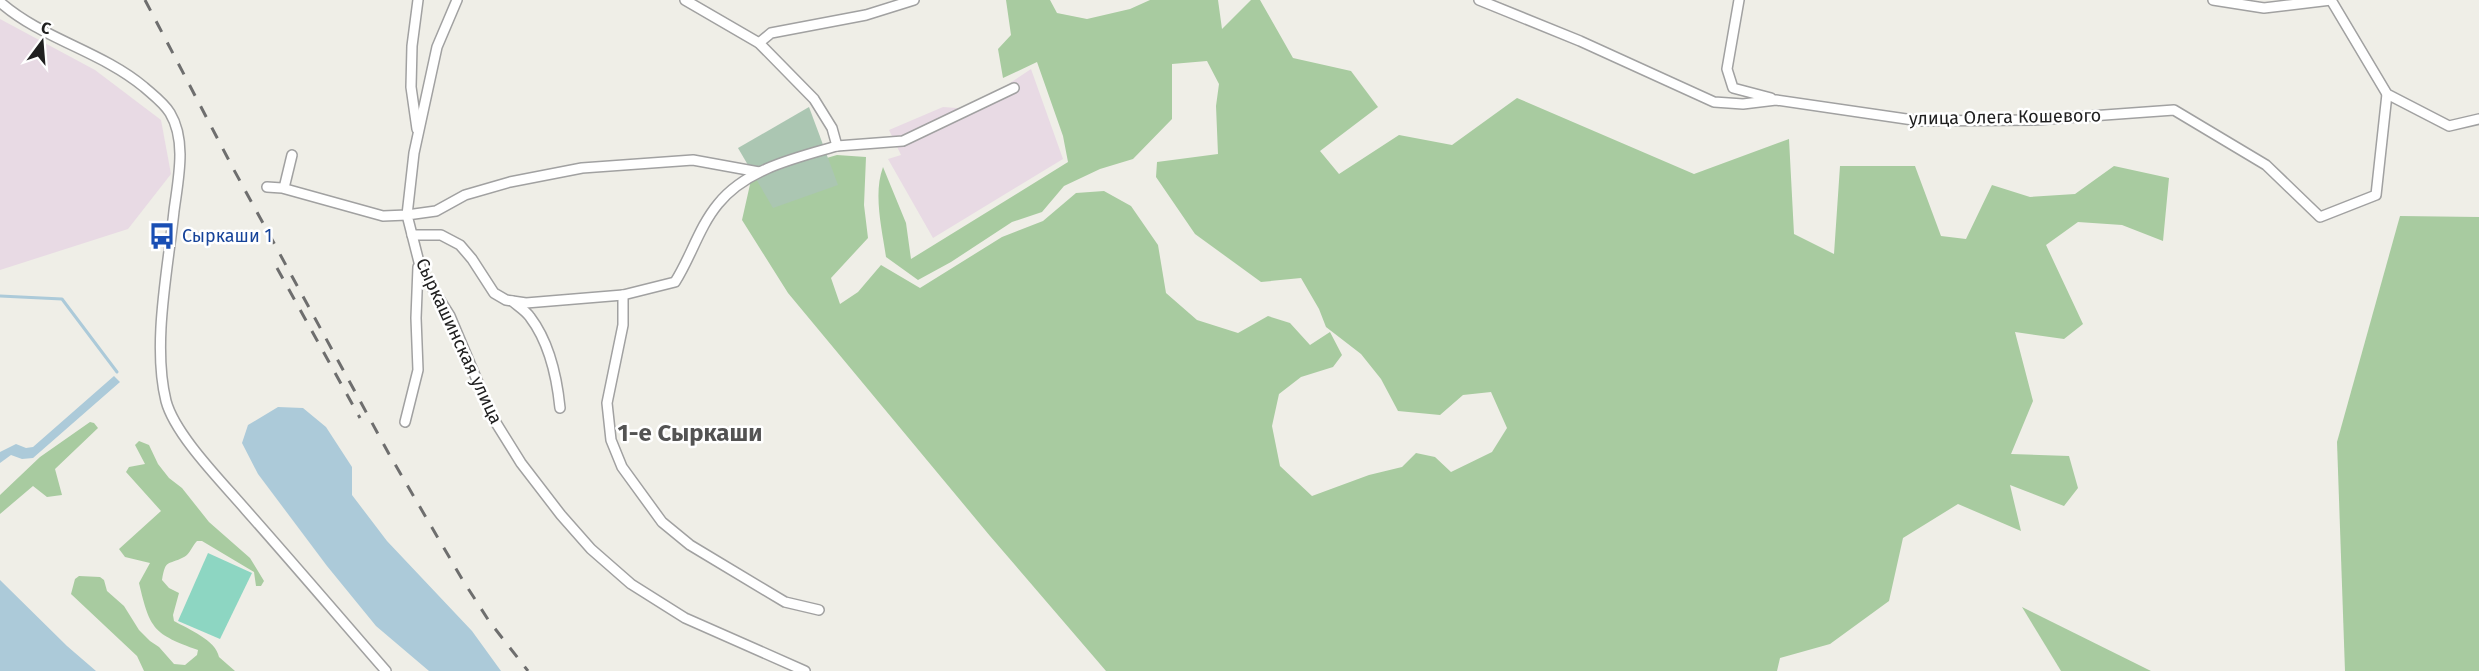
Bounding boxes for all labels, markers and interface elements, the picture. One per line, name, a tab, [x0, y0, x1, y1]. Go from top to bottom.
north arrow	[12, 12, 72, 72]
text: С	[39, 18, 54, 39]
street label: улица Олега Кошевого	[1909, 104, 2101, 130]
bus stop icon: Сыркаши 1	[147, 221, 177, 251]
place label: Сыркаши 1	[182, 225, 272, 247]
street label: Сыркашинская улица	[411, 254, 507, 428]
district label: 1-е Сыркаши	[618, 419, 762, 447]

